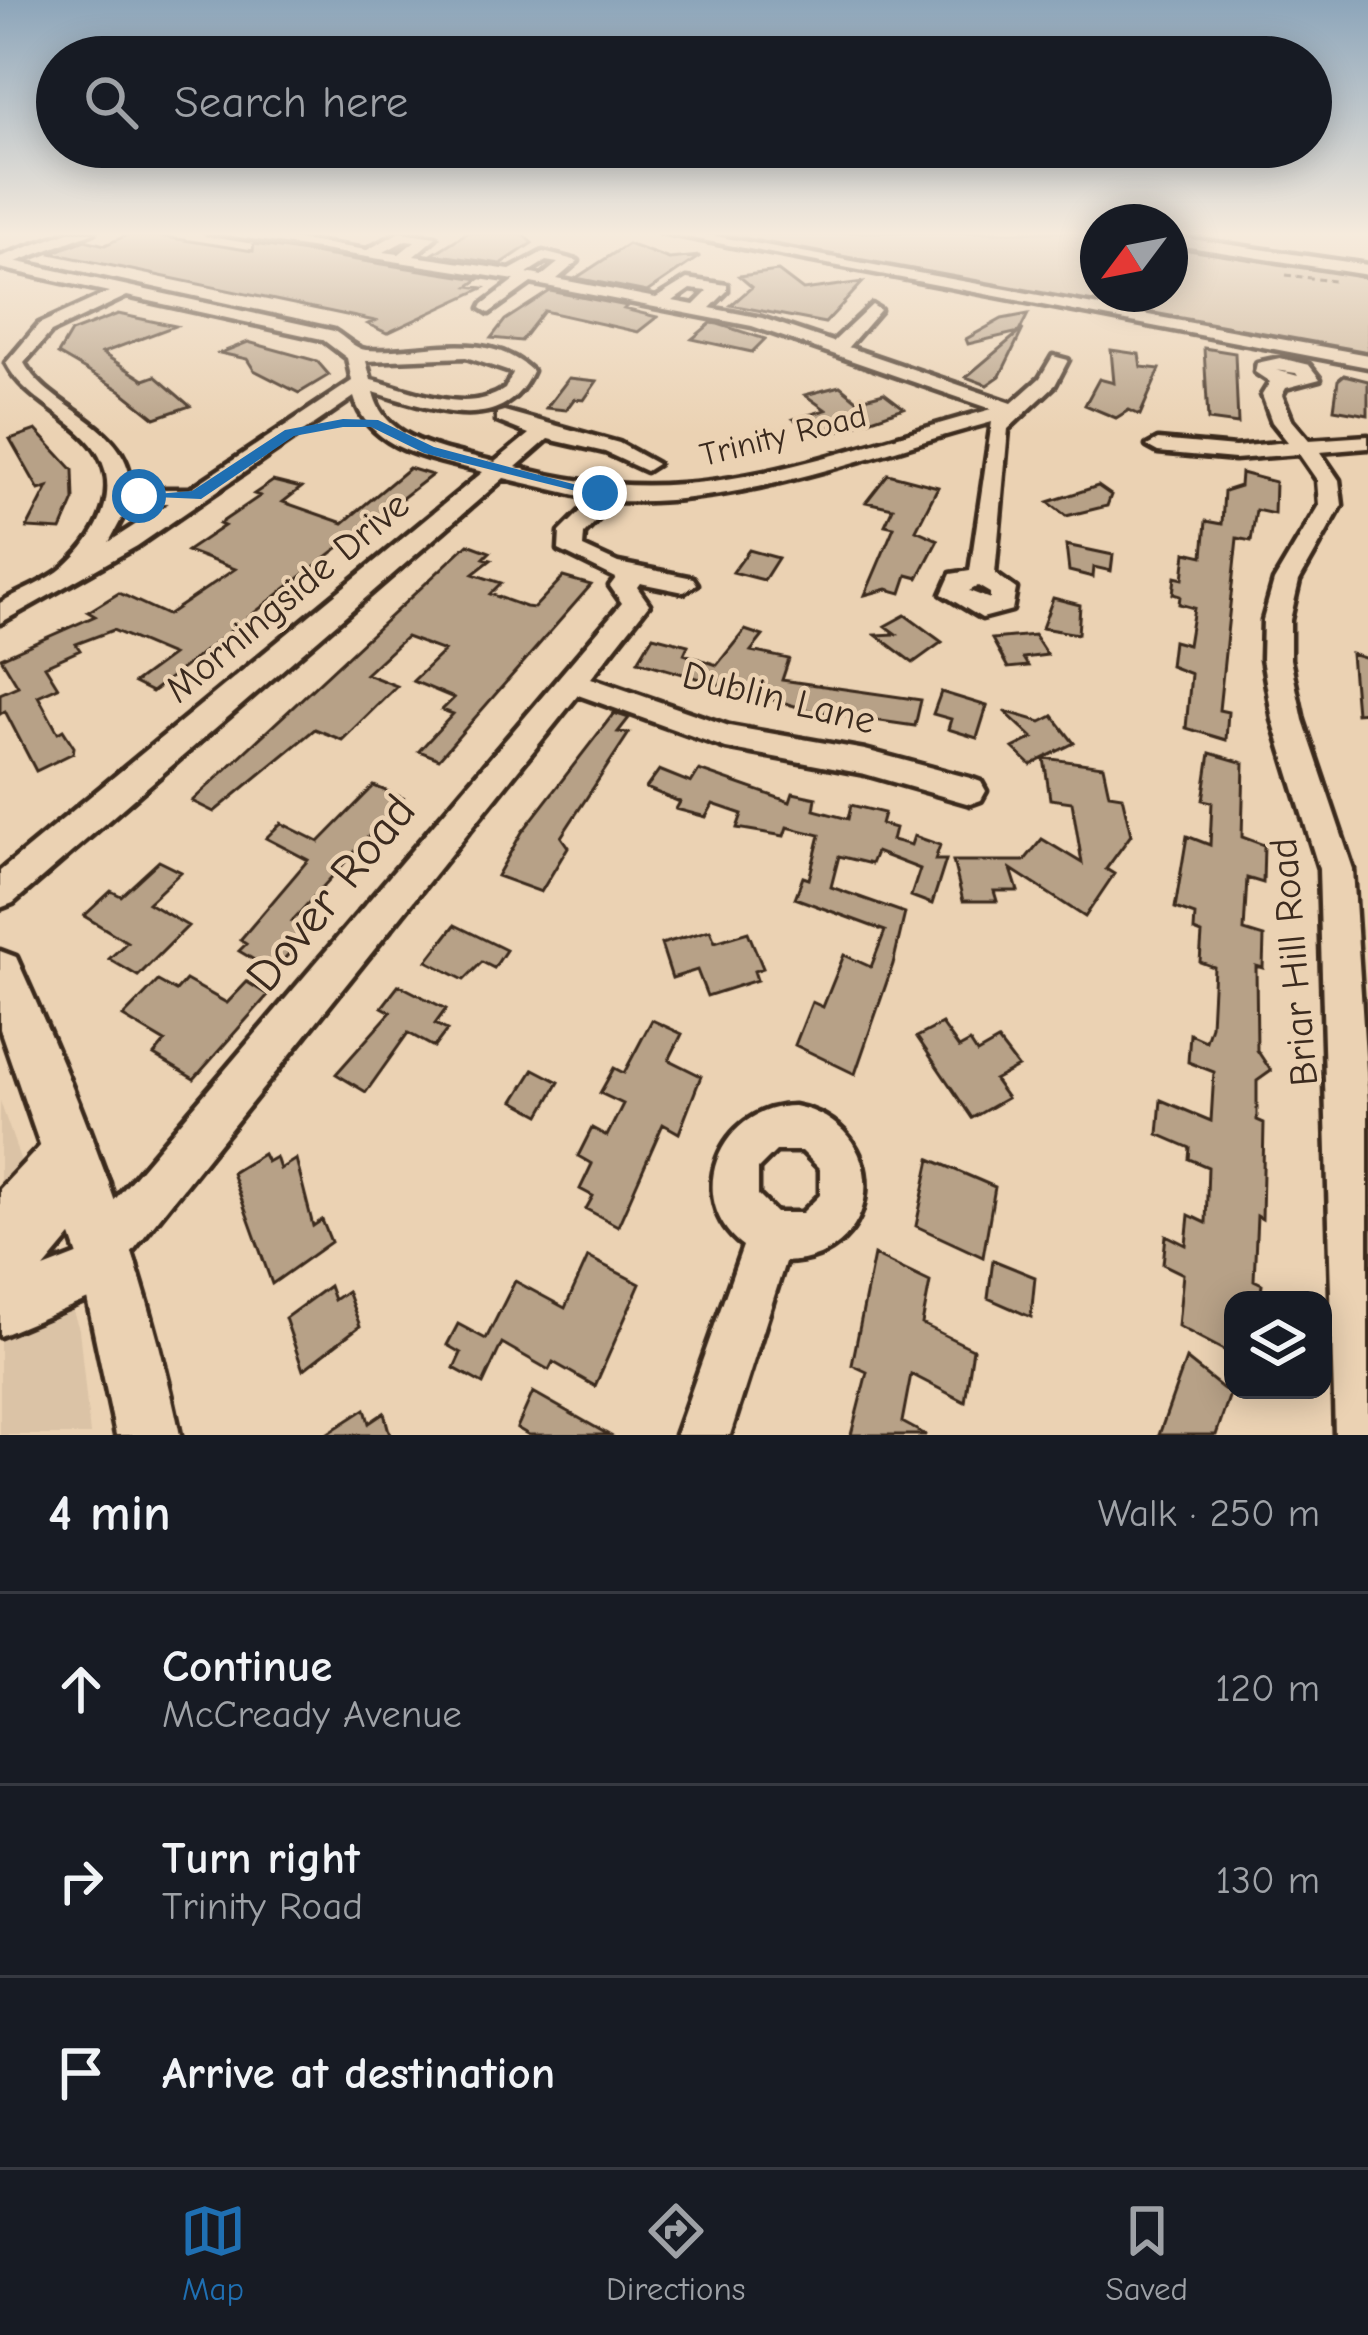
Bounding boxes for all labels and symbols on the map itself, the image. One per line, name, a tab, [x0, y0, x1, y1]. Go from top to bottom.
north arrow	[1080, 204, 1188, 312]
street label: Trinity Road	[696, 396, 870, 474]
route end	[573, 466, 627, 520]
route start	[112, 469, 166, 523]
street label: Morningside Drive	[156, 482, 418, 712]
street label: Dublin Lane	[678, 652, 880, 744]
street label: Dover Road	[235, 784, 427, 1002]
street label: Briar Hill Road	[1261, 836, 1327, 1088]

